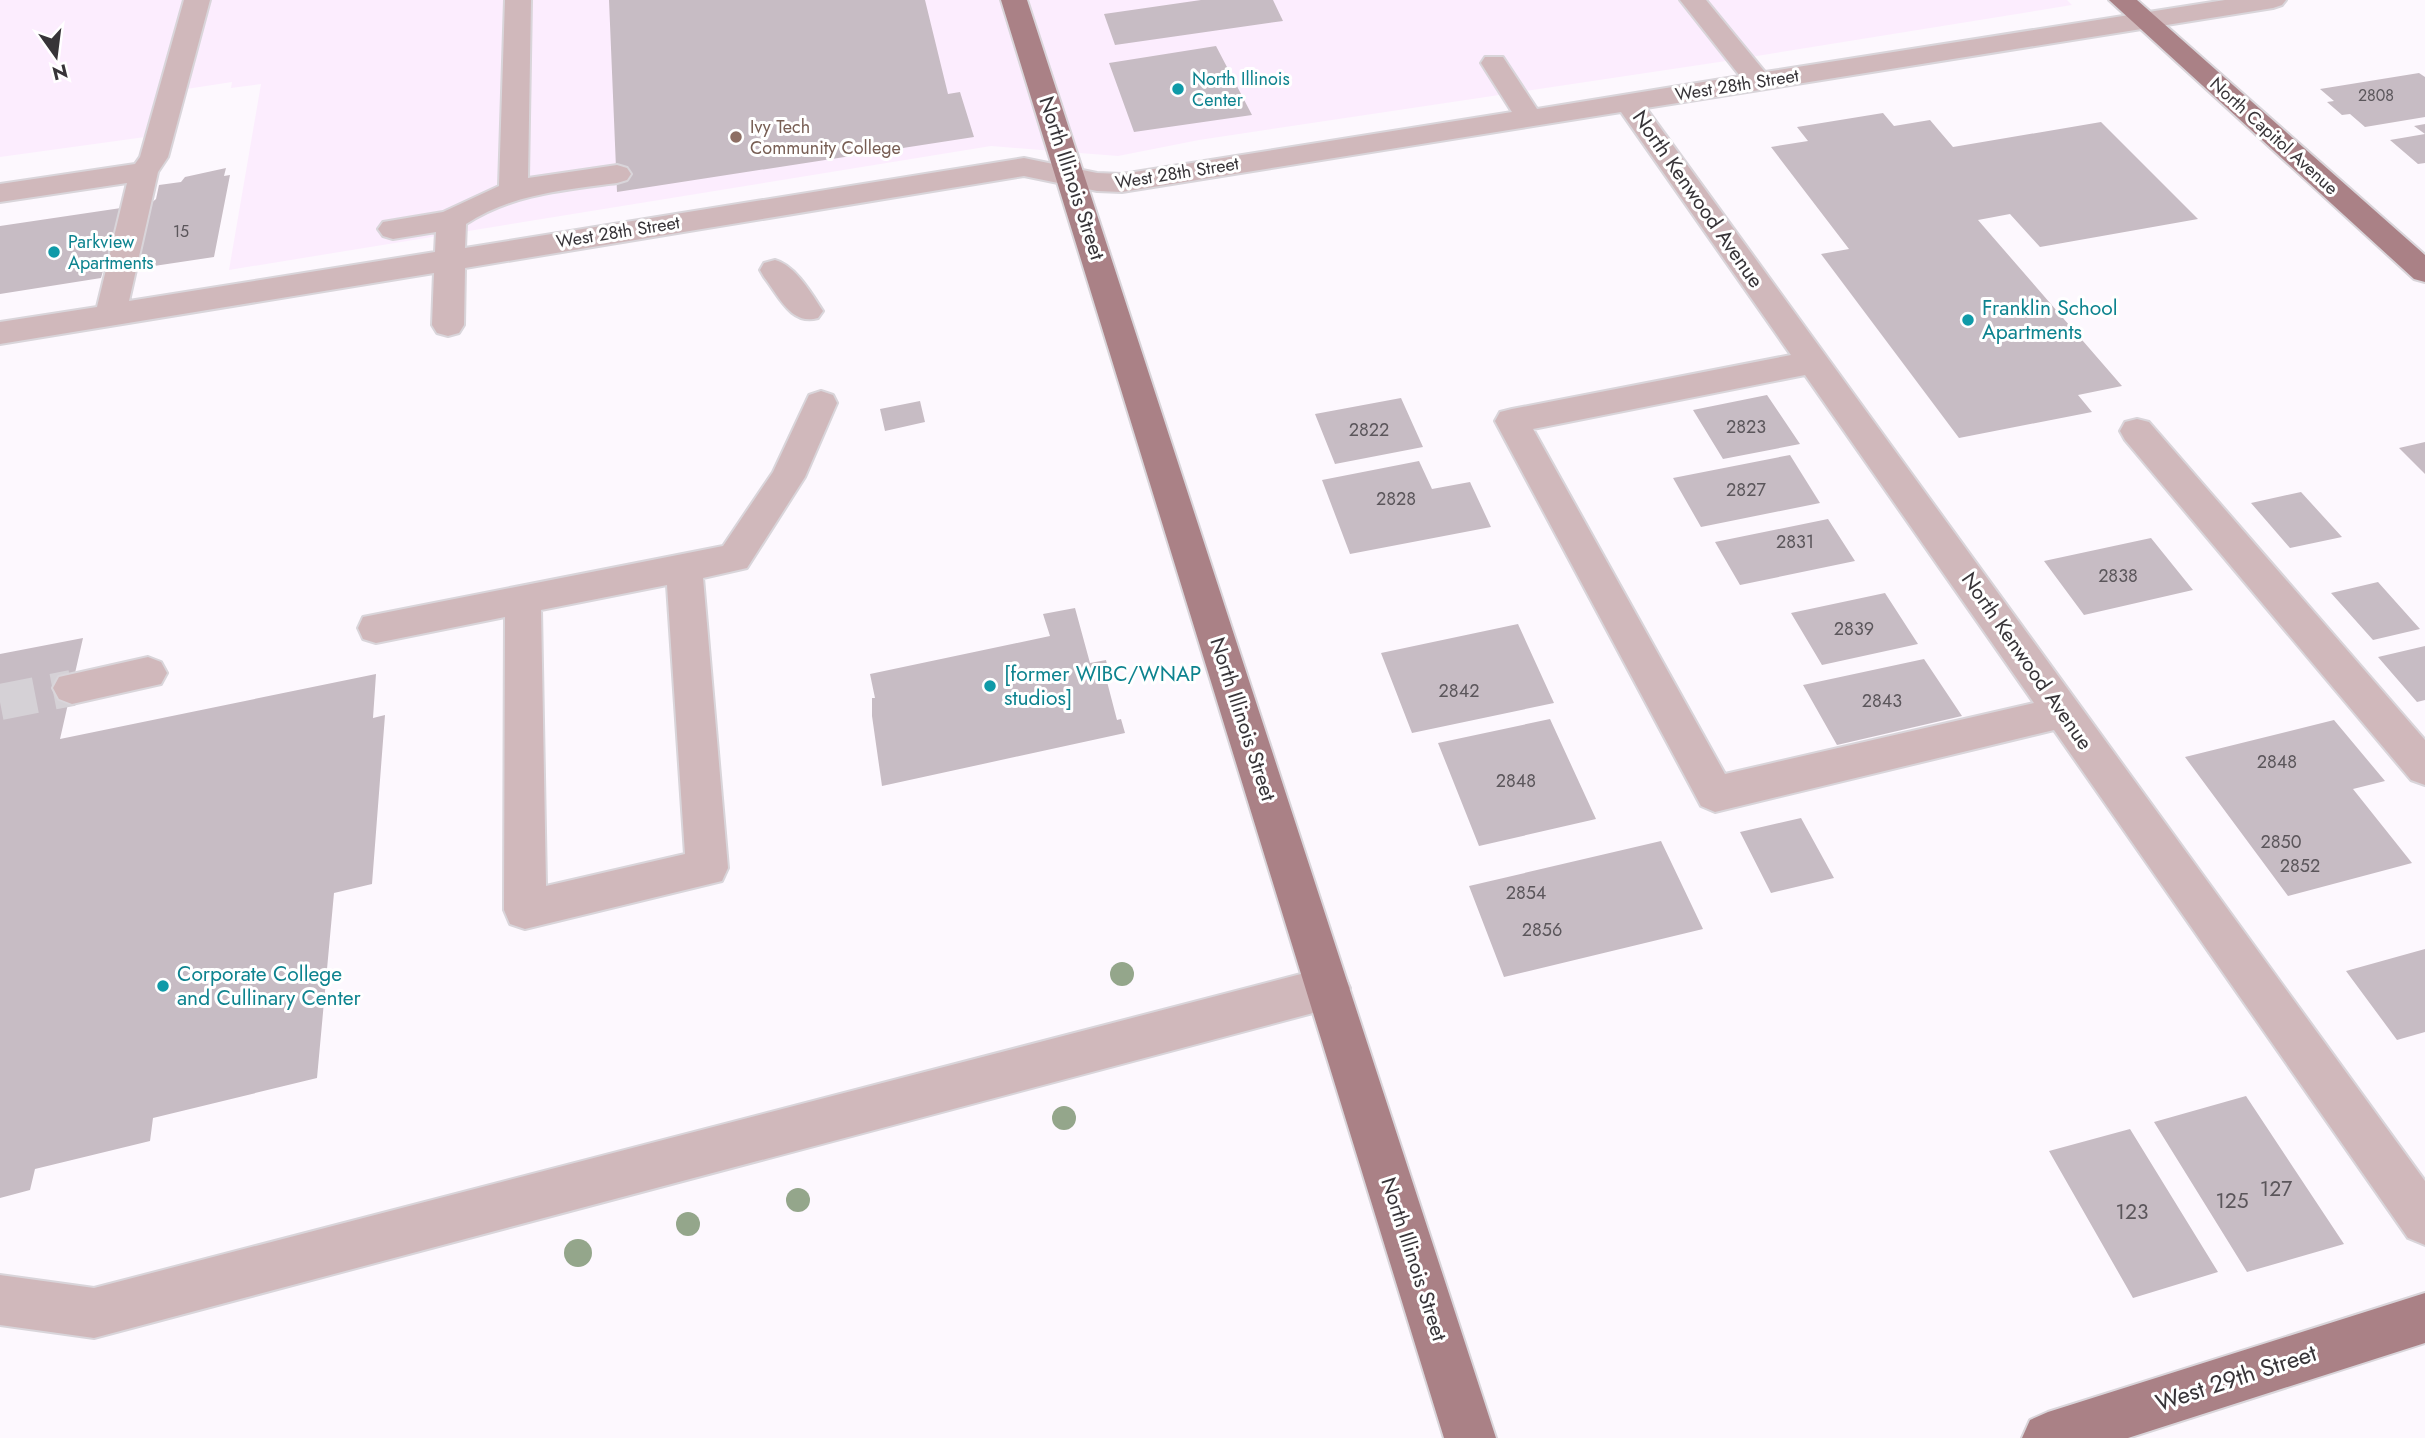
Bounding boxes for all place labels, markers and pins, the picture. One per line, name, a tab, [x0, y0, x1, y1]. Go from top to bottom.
place label: North Illinois Center	[1192, 66, 1290, 113]
marker: North Illinois Center	[1170, 81, 1186, 97]
place label: Ivy Tech Community College	[750, 114, 901, 161]
marker: Ivy Tech Community College	[728, 129, 744, 145]
place label: Parkview Apartments	[68, 229, 154, 276]
marker: Parkview Apartments	[46, 244, 62, 260]
place label: Franklin School Apartments	[1982, 293, 2118, 347]
marker: Franklin School Apartments	[1960, 312, 1976, 328]
place label: [former WIBC/WNAP studios]	[1004, 659, 1201, 713]
marker: [former WIBC/WNAP studios]	[982, 678, 998, 694]
place label: Corporate College and Cullinary Center	[177, 959, 362, 1013]
marker: Corporate College and Cullinary Center	[155, 978, 171, 994]

